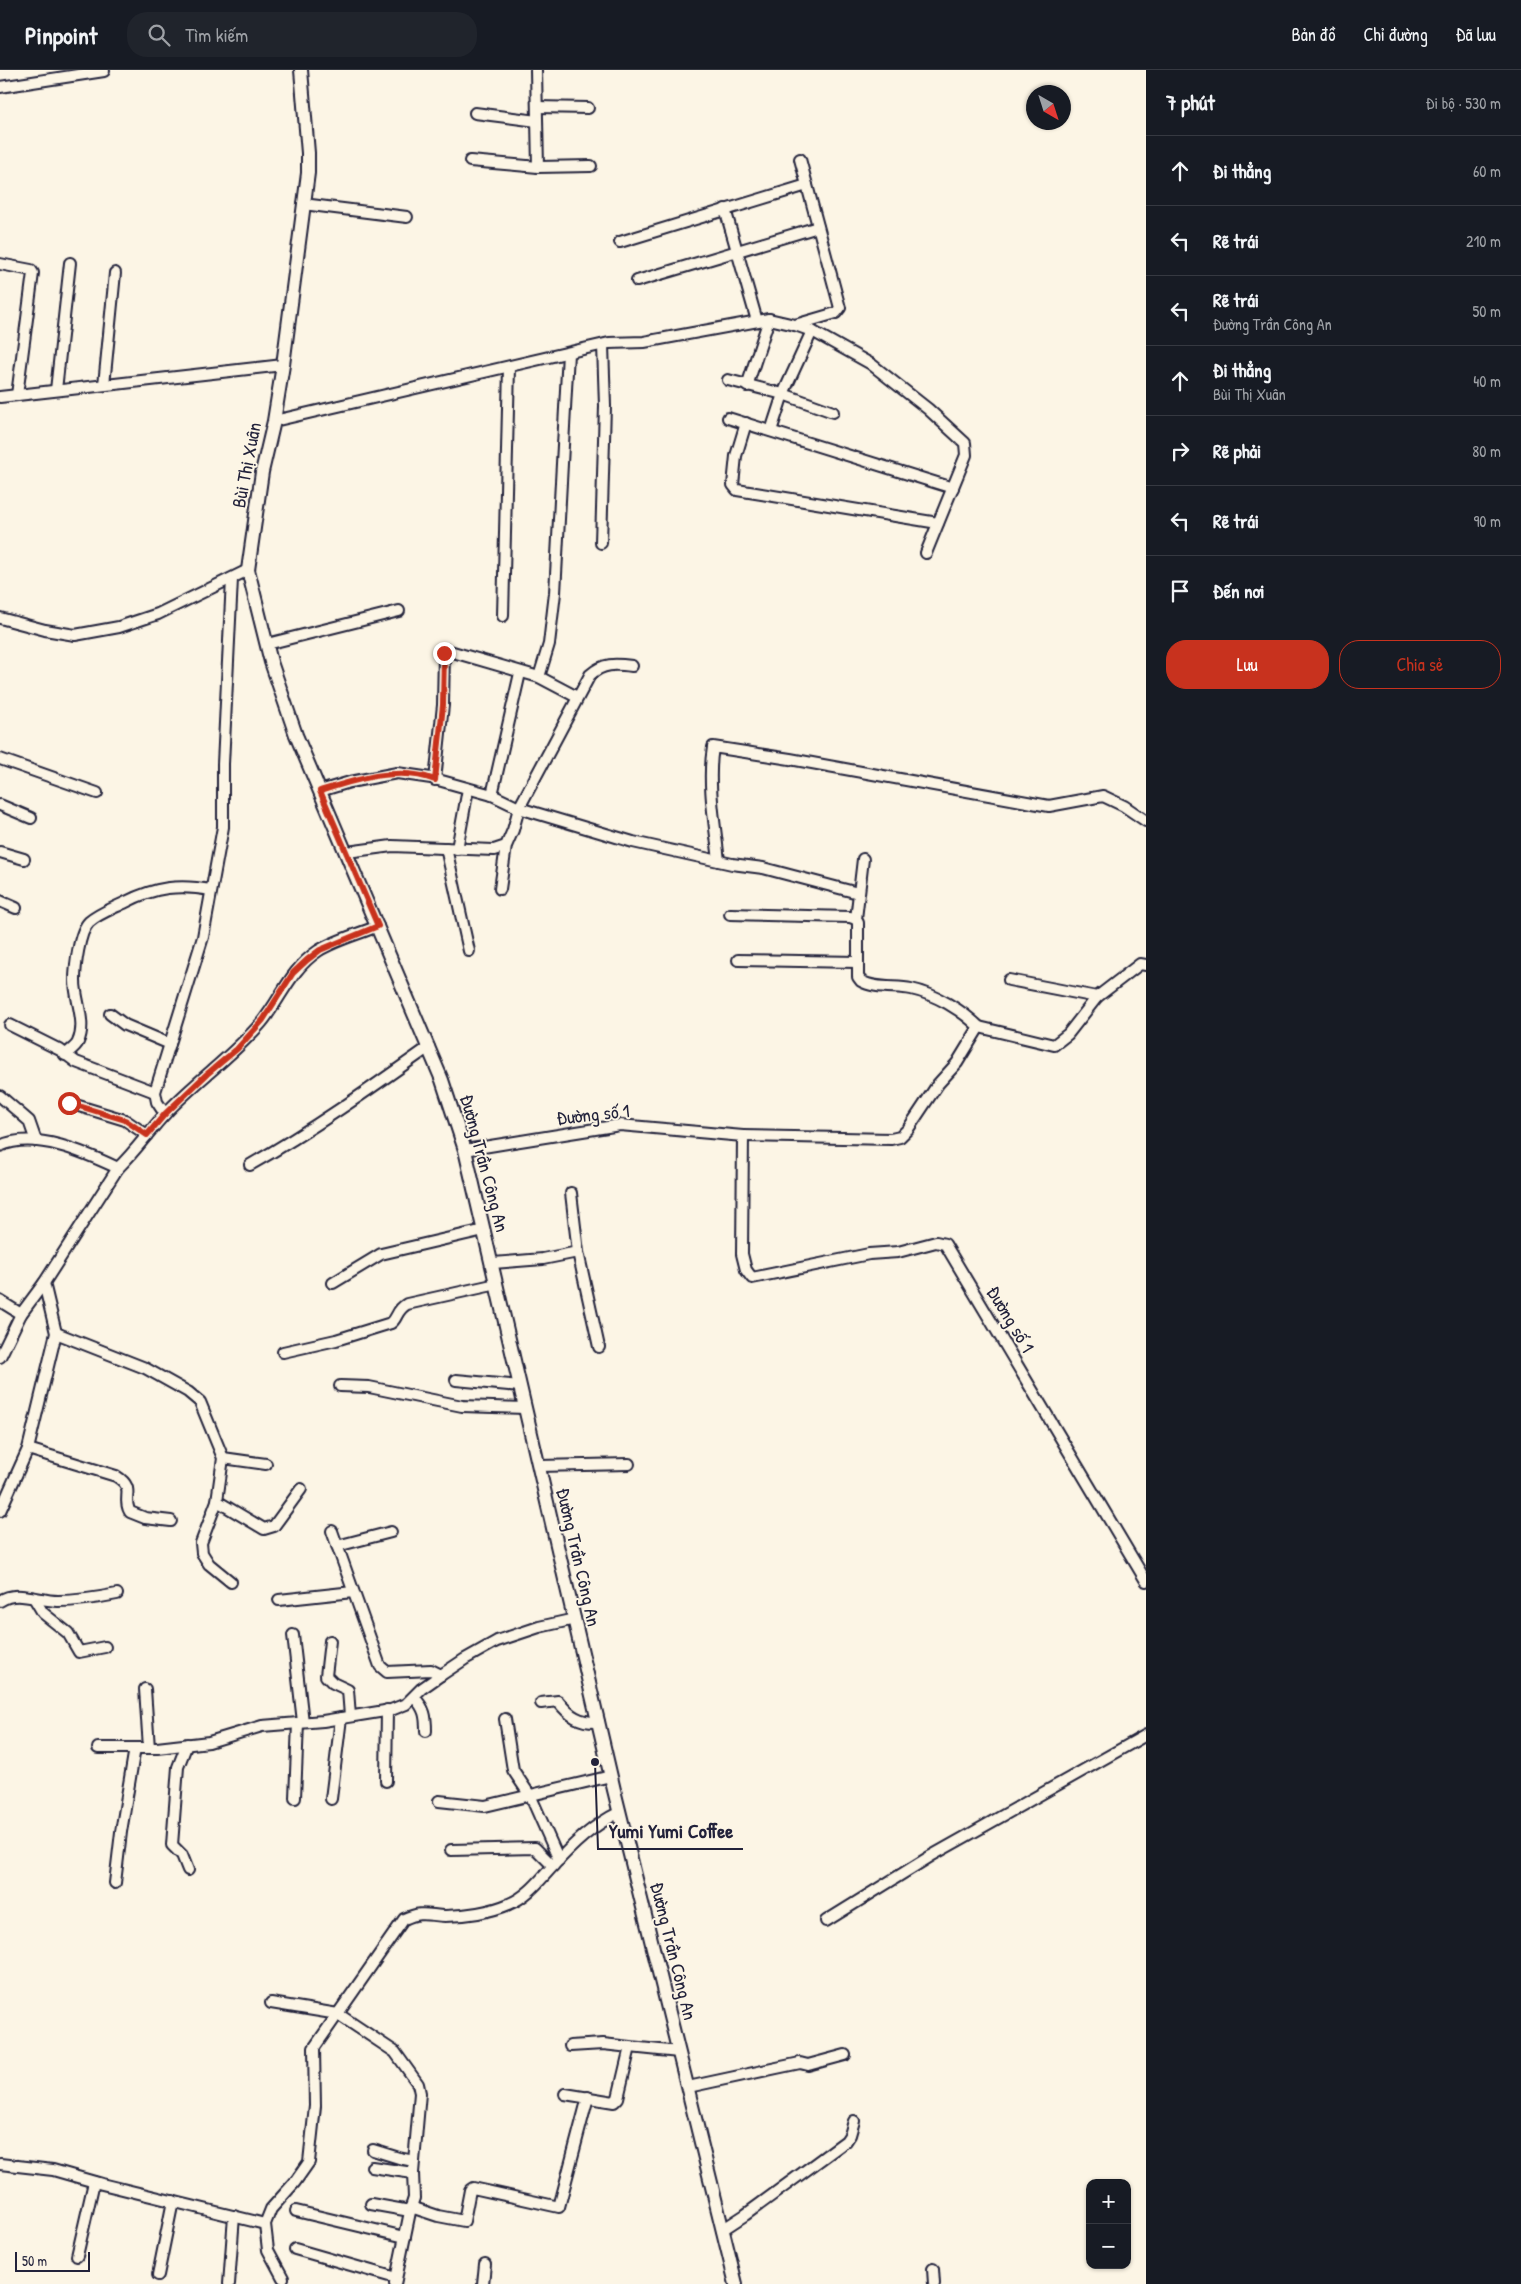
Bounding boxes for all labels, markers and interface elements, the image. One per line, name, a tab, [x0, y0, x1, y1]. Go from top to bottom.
search box	[127, 12, 477, 57]
text: Pinpoint	[25, 19, 97, 51]
icon: search	[145, 21, 173, 49]
text: Tìm kiếm	[185, 22, 248, 48]
text: Bản đồ	[1292, 22, 1335, 47]
text: Chỉ đường	[1363, 22, 1428, 47]
text: Đã lưu	[1456, 22, 1496, 47]
north arrow	[1026, 85, 1071, 130]
text: 7 phút	[1166, 88, 1215, 117]
text: Đi bộ · 530 m	[1426, 92, 1501, 114]
icon: ahead	[1166, 157, 1194, 185]
text: Đi thẳng	[1213, 158, 1271, 184]
text: 60 m	[1473, 160, 1501, 182]
icon: left	[1166, 227, 1194, 255]
text: Rẽ trái	[1213, 228, 1259, 254]
text: 210 m	[1466, 230, 1501, 252]
text: Rẽ trái	[1213, 287, 1259, 313]
icon: left	[1166, 297, 1194, 325]
text: 50 m	[1473, 300, 1501, 322]
text: Đường Trần Công An	[1213, 313, 1332, 335]
text: Đi thẳng	[1213, 357, 1271, 383]
icon: ahead	[1166, 367, 1194, 395]
text: 40 m	[1473, 370, 1501, 392]
text: Bùi Thị Xuân	[1213, 383, 1286, 405]
street label: Bùi Thị Xuân	[225, 420, 267, 510]
icon: right	[1166, 437, 1194, 465]
text: Rẽ phải	[1213, 438, 1261, 464]
text: 80 m	[1472, 440, 1501, 462]
icon: left	[1166, 507, 1194, 535]
text: Rẽ trái	[1213, 508, 1259, 534]
text: 90 m	[1473, 510, 1501, 532]
icon: arrive	[1166, 577, 1194, 605]
text: Đến nơi	[1213, 578, 1264, 604]
button: Lưu	[1166, 640, 1329, 689]
button: Chia sẻ	[1339, 640, 1501, 689]
route end	[433, 642, 456, 665]
street label: Đường Trần Công An	[454, 1091, 516, 1235]
route start	[58, 1092, 81, 1115]
street label: Đường số 1	[555, 1097, 631, 1131]
street label: Đường số 1	[981, 1281, 1041, 1357]
street label: Đường Trần Công An	[550, 1485, 608, 1629]
callout: Yumi Yumi Coffee	[598, 1814, 743, 1849]
text: Yumi Yumi Coffee	[609, 1817, 733, 1844]
street label: Đường Trần Công An	[644, 1879, 704, 2023]
map controls	[1086, 2179, 1131, 2269]
button: +	[1086, 2179, 1131, 2224]
button: −	[1086, 2224, 1131, 2269]
scale bar	[15, 2249, 90, 2272]
text: 50 m	[22, 2251, 47, 2270]

